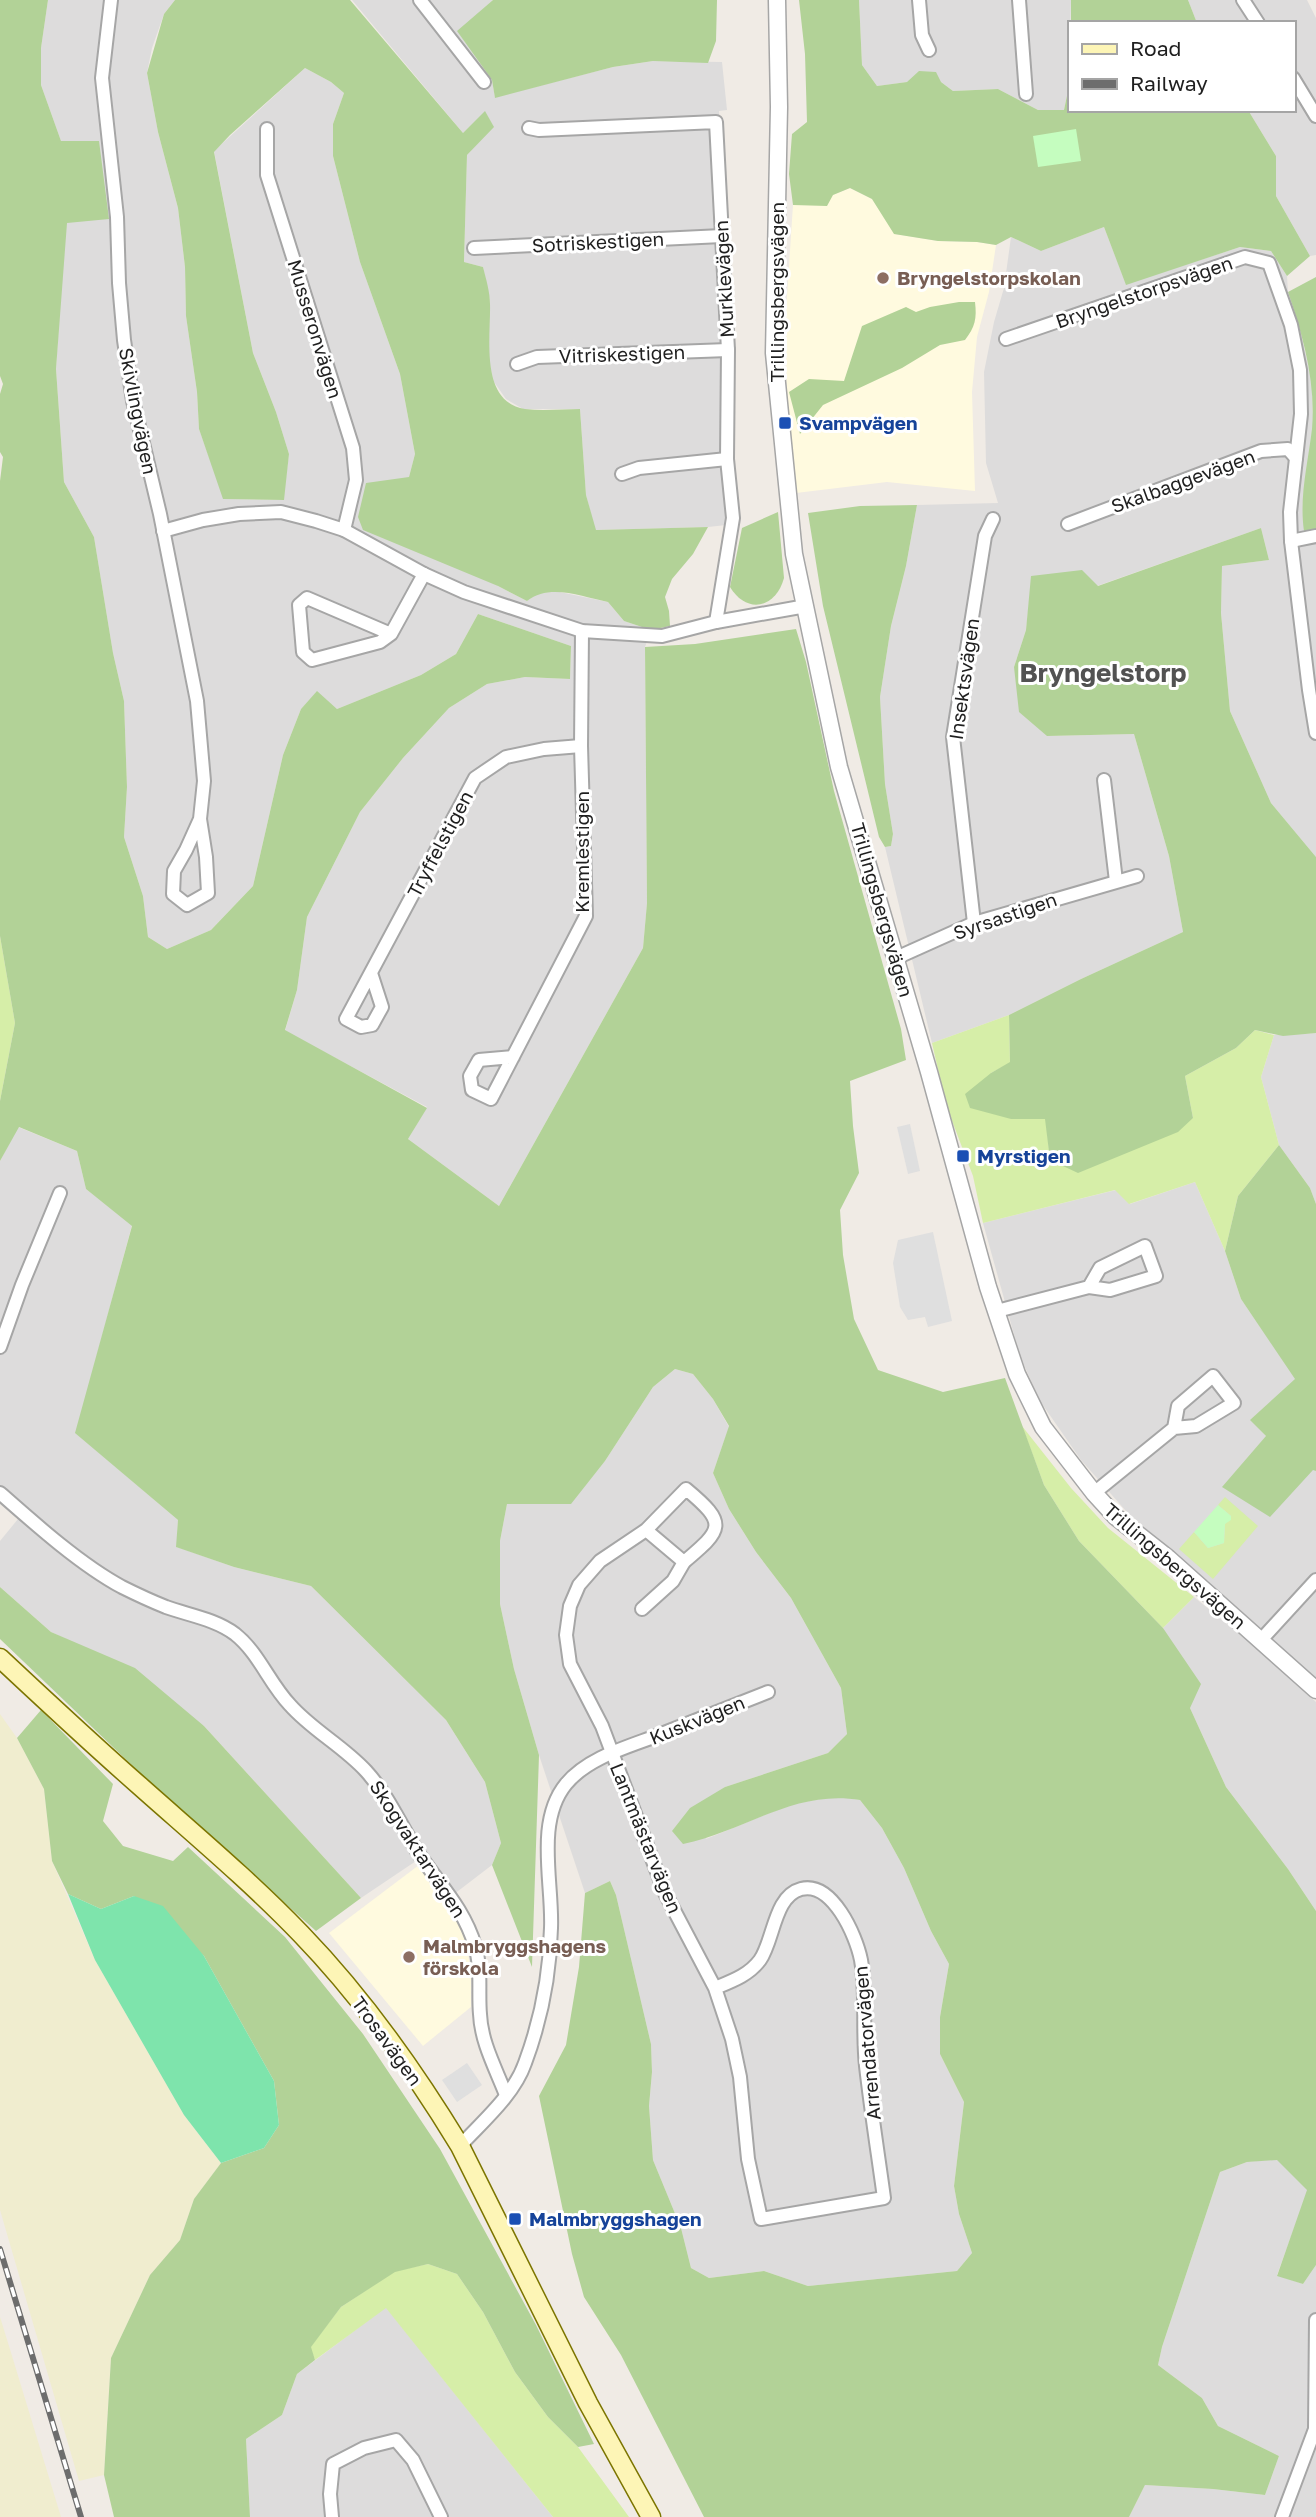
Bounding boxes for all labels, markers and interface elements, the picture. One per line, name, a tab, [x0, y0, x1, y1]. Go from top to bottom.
legend	[1068, 21, 1295, 112]
text: Road	[1130, 35, 1181, 61]
text: Railway	[1130, 70, 1208, 96]
street label: Trillingsbergsvägen	[765, 202, 788, 382]
street label: Murklevägen	[709, 220, 738, 339]
street label: Sotriskestigen	[531, 227, 665, 256]
street label: Bryngelstorpsvägen	[1052, 250, 1235, 333]
street label: Musseronvägen	[283, 256, 348, 401]
place label: Bryngelstorpskolan	[897, 266, 1081, 289]
marker: Bryngelstorpskolan	[875, 270, 891, 286]
street label: Vitriskestigen	[558, 340, 686, 367]
street label: Skivlingvägen	[115, 346, 162, 476]
place label: Svampvägen	[799, 411, 917, 434]
marker: Svampvägen	[777, 415, 793, 431]
street label: Skalbaggevägen	[1108, 444, 1258, 517]
street label: Insektsvägen	[944, 616, 983, 741]
district label: Bryngelstorp	[1019, 657, 1187, 688]
street label: Tryffelstigen	[402, 787, 477, 901]
street label: Kremlestigen	[570, 791, 593, 913]
street label: Trillingsbergsvägen	[847, 820, 918, 1000]
street label: Syrsastigen	[950, 887, 1060, 944]
place label: Myrstigen	[977, 1144, 1070, 1167]
marker: Myrstigen	[955, 1148, 971, 1164]
street label: Trillingsbergsvägen	[1100, 1498, 1251, 1633]
street label: Kuskvägen	[646, 1690, 748, 1749]
street label: Lantmästarvägen	[606, 1759, 687, 1916]
street label: Skogvaktarvägen	[365, 1776, 471, 1922]
place label: Malmbryggshagens förskola	[423, 1934, 606, 1979]
marker: Malmbryggshagens förskola	[401, 1949, 417, 1965]
street label: Arrendatorvägen	[848, 1965, 885, 2121]
street label: Trosavägen	[347, 1992, 427, 2090]
place label: Malmbryggshagen	[529, 2207, 701, 2230]
marker: Malmbryggshagen	[507, 2211, 523, 2227]

